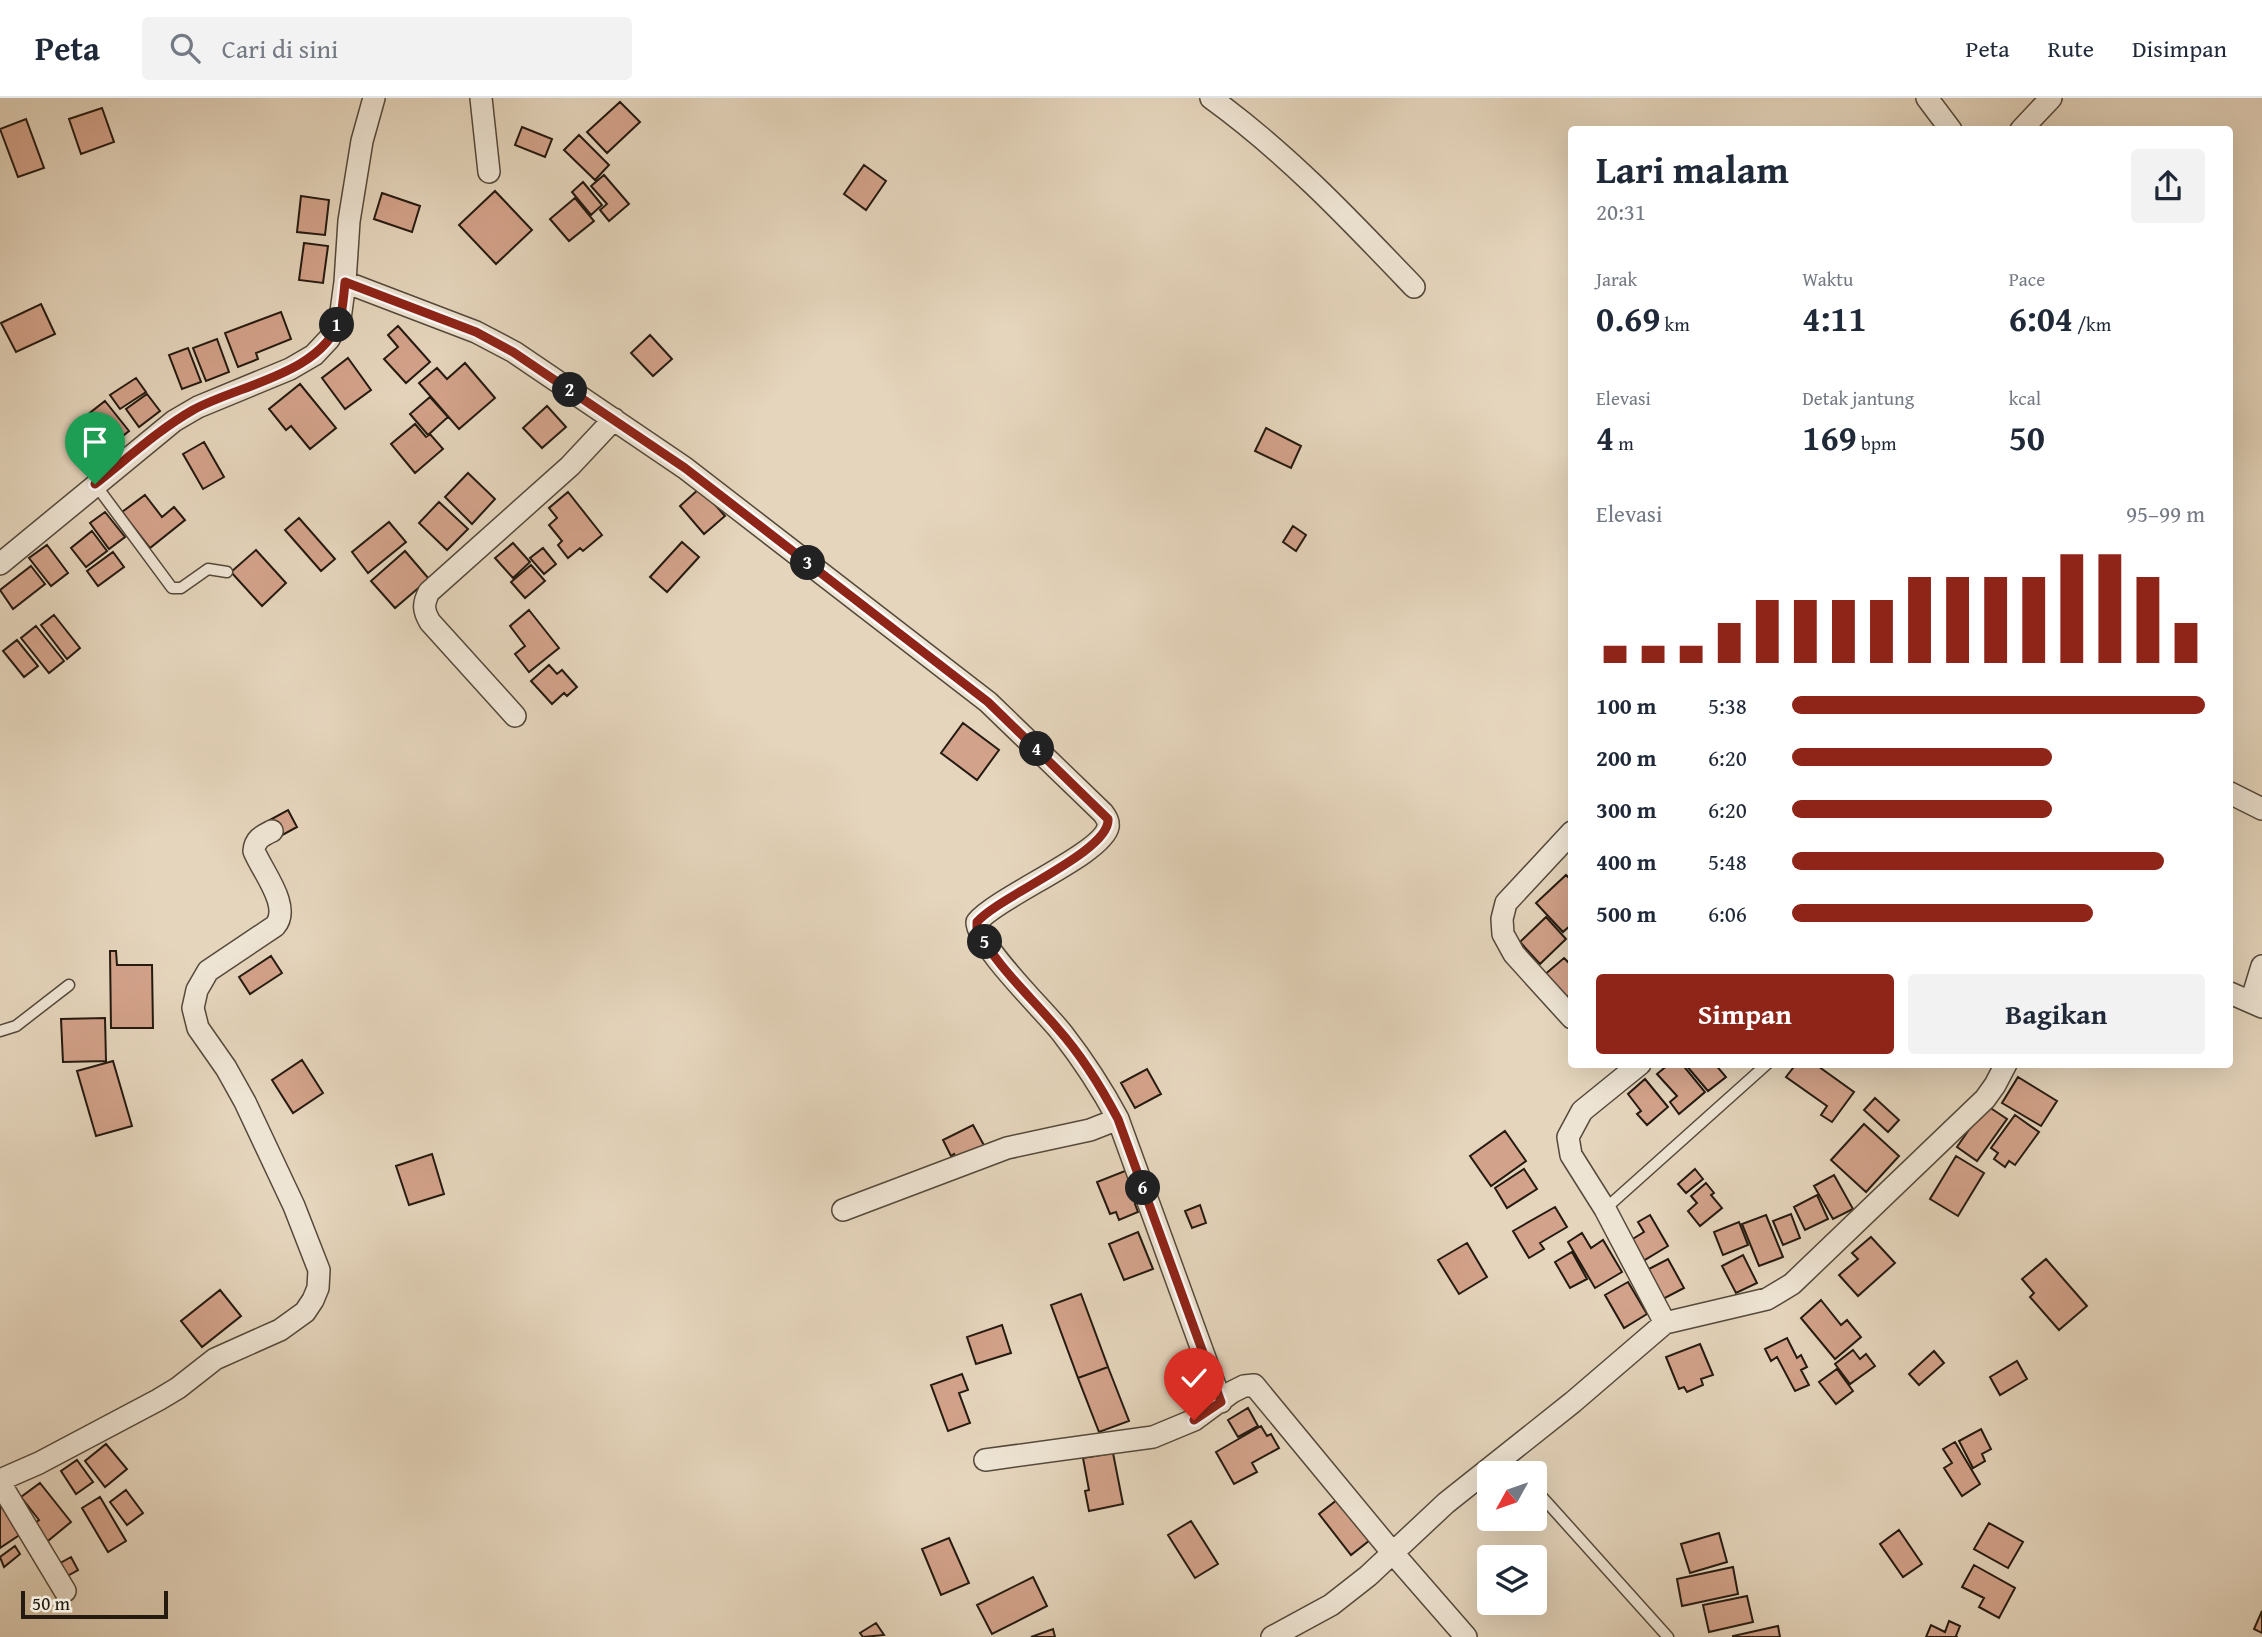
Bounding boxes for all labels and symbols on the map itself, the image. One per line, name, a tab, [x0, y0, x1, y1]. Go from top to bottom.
pin: 1	[320, 308, 354, 342]
pin: 2	[552, 372, 588, 408]
pin	[65, 412, 125, 484]
pin: 3	[790, 546, 826, 580]
pin: 4	[1020, 732, 1054, 766]
pin: 5	[968, 924, 1002, 960]
pin: 6	[1126, 1170, 1160, 1206]
pin	[1164, 1348, 1224, 1420]
north arrow	[1477, 1461, 1547, 1531]
scale bar	[21, 1588, 168, 1620]

